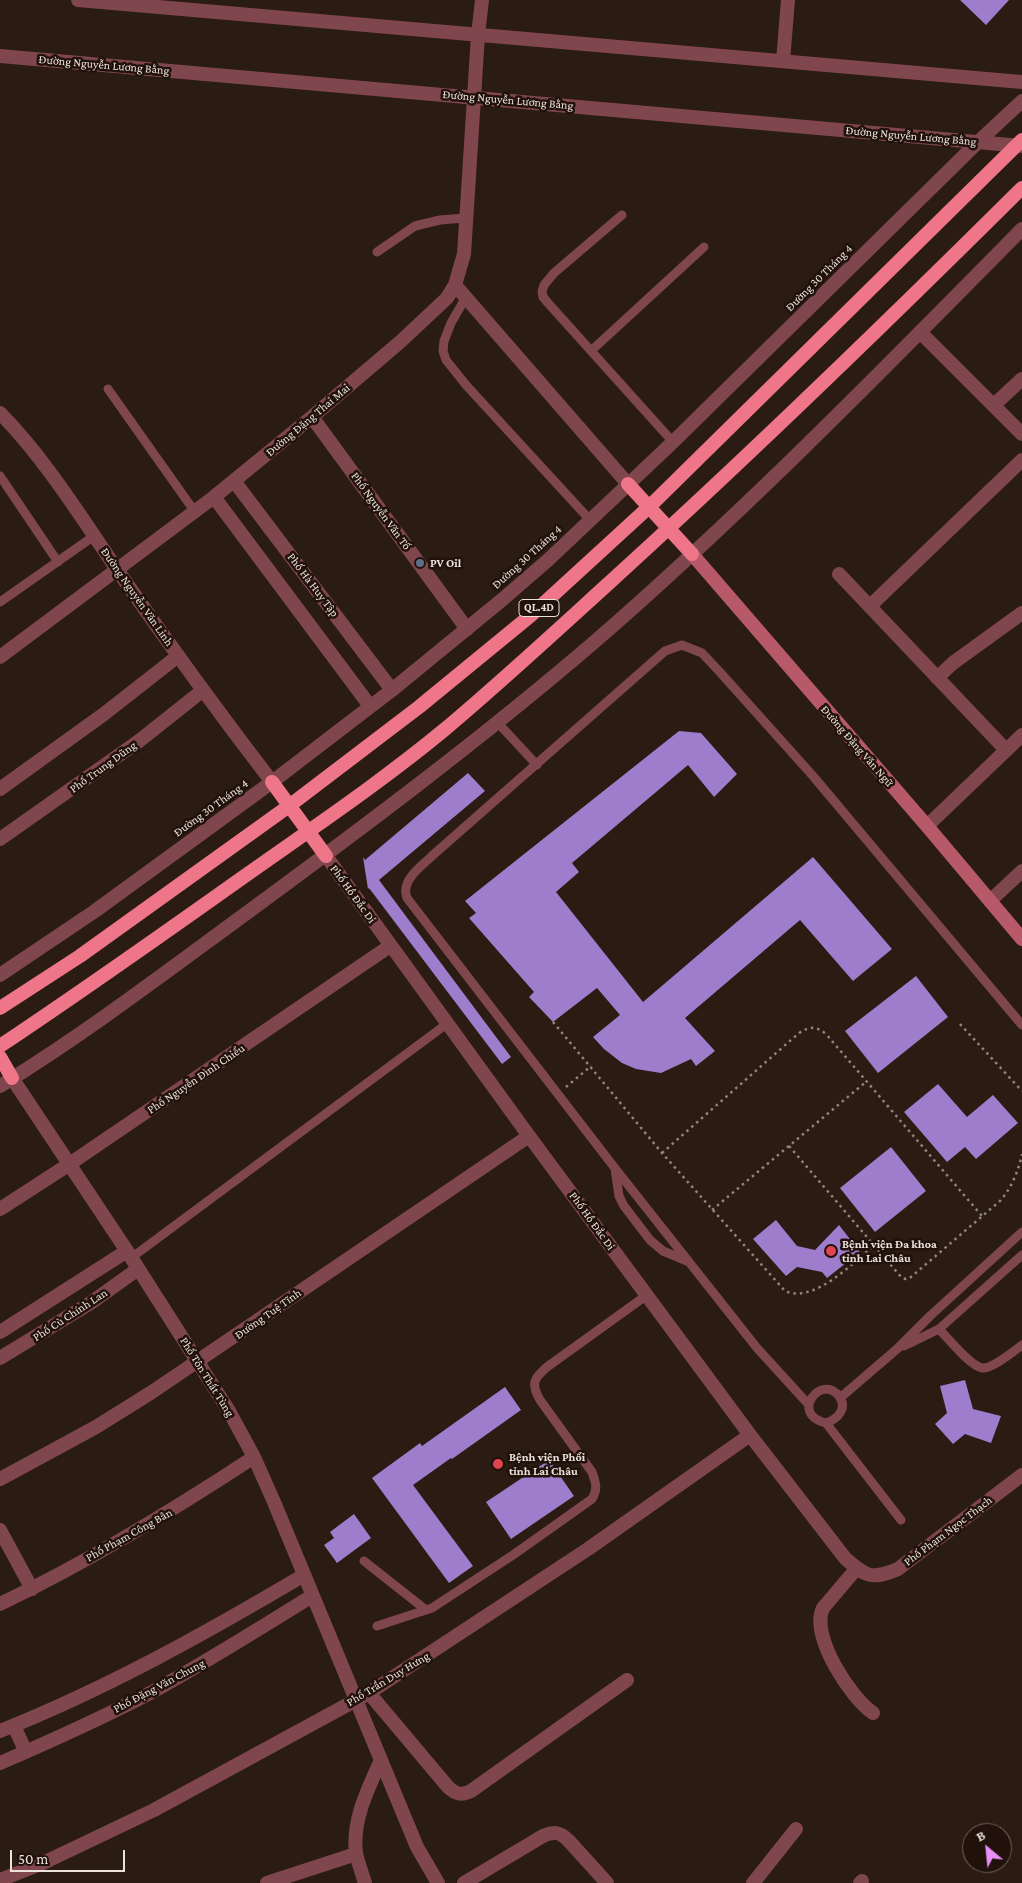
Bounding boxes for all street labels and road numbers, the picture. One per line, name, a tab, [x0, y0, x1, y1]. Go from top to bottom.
street label: Đường Nguyễn Lương Bằng	[38, 52, 170, 78]
street label: Đường Nguyễn Lương Bằng	[442, 87, 574, 113]
street label: Đường Nguyễn Lương Bằng	[845, 123, 977, 149]
street label: Đường 30 Tháng 4	[783, 242, 855, 314]
street label: Đường Đặng Thai Mai	[263, 381, 353, 459]
street label: Phố Nguyễn Văn Tố	[348, 469, 414, 553]
street label: Đường 30 Tháng 4	[489, 522, 565, 592]
street label: Đường Nguyễn Văn Linh	[98, 545, 176, 649]
street label: Phố Hà Huy Tập	[284, 550, 342, 620]
road number: QL.4D	[519, 600, 559, 616]
street label: Đường Đặng Văn Ngữ	[818, 702, 896, 790]
street label: Phố Trung Dũng	[67, 738, 139, 796]
street label: Đường 30 Tháng 4	[171, 776, 251, 840]
street label: Phố Hồ Đắc Di	[327, 862, 379, 926]
street label: Phố Nguyễn Đình Chiểu	[144, 1041, 248, 1117]
street label: Phố Hồ Đắc Di	[566, 1189, 618, 1253]
street label: Phố Cù Chính Lan	[30, 1286, 110, 1344]
street label: Đường Tuệ Tĩnh	[232, 1286, 304, 1342]
street label: Phố Tôn Thất Tùng	[177, 1335, 237, 1419]
street label: Phố Phạm Ngọc Thạch	[901, 1493, 995, 1569]
street label: Phố Phạm Công Bân	[83, 1505, 175, 1565]
street label: Phố Trần Duy Hưng	[344, 1649, 432, 1709]
street label: Phố Đặng Văn Chung	[111, 1656, 207, 1716]

